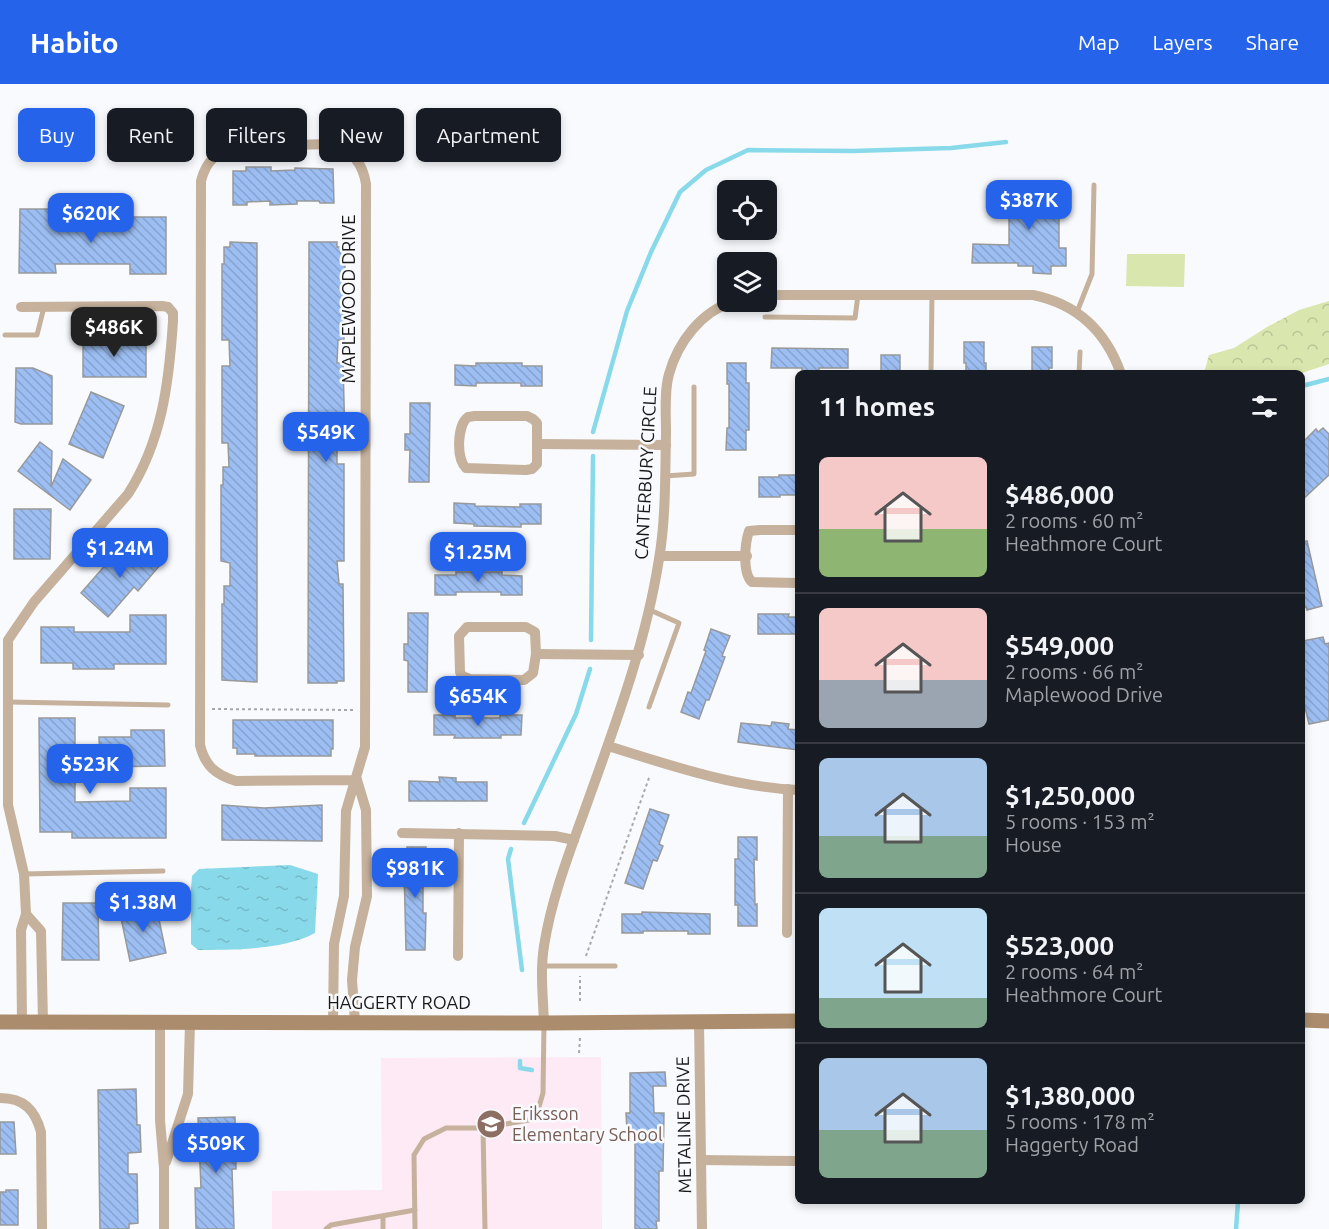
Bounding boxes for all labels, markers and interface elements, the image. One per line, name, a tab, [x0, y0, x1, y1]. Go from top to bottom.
text: Habito	[30, 27, 119, 58]
text: Map	[1078, 30, 1119, 54]
text: Layers	[1152, 30, 1213, 54]
text: Share	[1246, 30, 1299, 54]
chip: Buy	[18, 108, 95, 162]
chip: Rent	[107, 108, 194, 162]
chip: Filters	[206, 108, 307, 162]
chip: New	[319, 108, 404, 162]
chip: Apartment	[416, 108, 561, 162]
map controls	[717, 180, 777, 312]
button: locate	[717, 180, 777, 240]
pin: $387K	[987, 180, 1071, 231]
text: $387K	[1000, 188, 1058, 211]
pin: $620K	[49, 193, 133, 244]
text: $620K	[62, 201, 120, 224]
street label: MAPLEWOOD DRIVE	[338, 215, 358, 383]
button: layers	[717, 252, 777, 312]
pin: $486K	[72, 307, 156, 358]
text: $486K	[85, 315, 143, 338]
street label: CANTERBURY CIRCLE	[630, 386, 660, 560]
icon: filters	[1248, 390, 1281, 423]
text: 11 homes	[819, 392, 935, 421]
pin: $549K	[284, 412, 368, 463]
text: $549K	[297, 420, 355, 443]
text: $486,000	[1005, 480, 1114, 509]
icon: home	[867, 481, 939, 553]
text: 2 rooms · 60 m²	[1005, 509, 1143, 532]
pin: $1.24M	[71, 528, 169, 579]
pin: $1.25M	[429, 532, 527, 583]
text: Heathmore Court	[1005, 532, 1162, 555]
text: $1.24M	[86, 536, 154, 559]
text: $1.25M	[444, 540, 512, 563]
text: $549,000	[1005, 631, 1114, 660]
icon: home	[867, 632, 939, 704]
text: 2 rooms · 66 m²	[1005, 660, 1143, 683]
pin: $654K	[436, 676, 520, 727]
text: Maplewood Drive	[1005, 683, 1163, 706]
text: $654K	[449, 684, 507, 707]
pin: $523K	[48, 744, 132, 795]
text: $523K	[61, 752, 119, 775]
text: $1,250,000	[1005, 781, 1135, 810]
icon: home	[867, 782, 939, 854]
text: 5 rooms · 153 m²	[1005, 810, 1155, 833]
text: House	[1005, 833, 1062, 856]
pin: $981K	[373, 848, 457, 899]
text: $981K	[386, 856, 444, 879]
pin: $1.38M	[94, 882, 192, 933]
text: $1.38M	[109, 890, 177, 913]
text: $523,000	[1005, 931, 1114, 960]
icon: home	[867, 932, 939, 1004]
text: 2 rooms · 64 m²	[1005, 960, 1143, 983]
text: Heathmore Court	[1005, 983, 1162, 1006]
street label: HAGGERTY ROAD	[327, 992, 471, 1012]
street label: METALINE DRIVE	[672, 1056, 694, 1194]
text: $1,380,000	[1005, 1081, 1135, 1110]
icon: home	[867, 1082, 939, 1154]
place label: Eriksson Elementary School	[512, 1103, 663, 1144]
school or university icon: Eriksson Elementary School	[475, 1108, 507, 1140]
text: 5 rooms · 178 m²	[1005, 1110, 1155, 1133]
pin: $509K	[174, 1123, 258, 1174]
text: $509K	[187, 1131, 245, 1154]
text: Haggerty Road	[1005, 1133, 1139, 1156]

